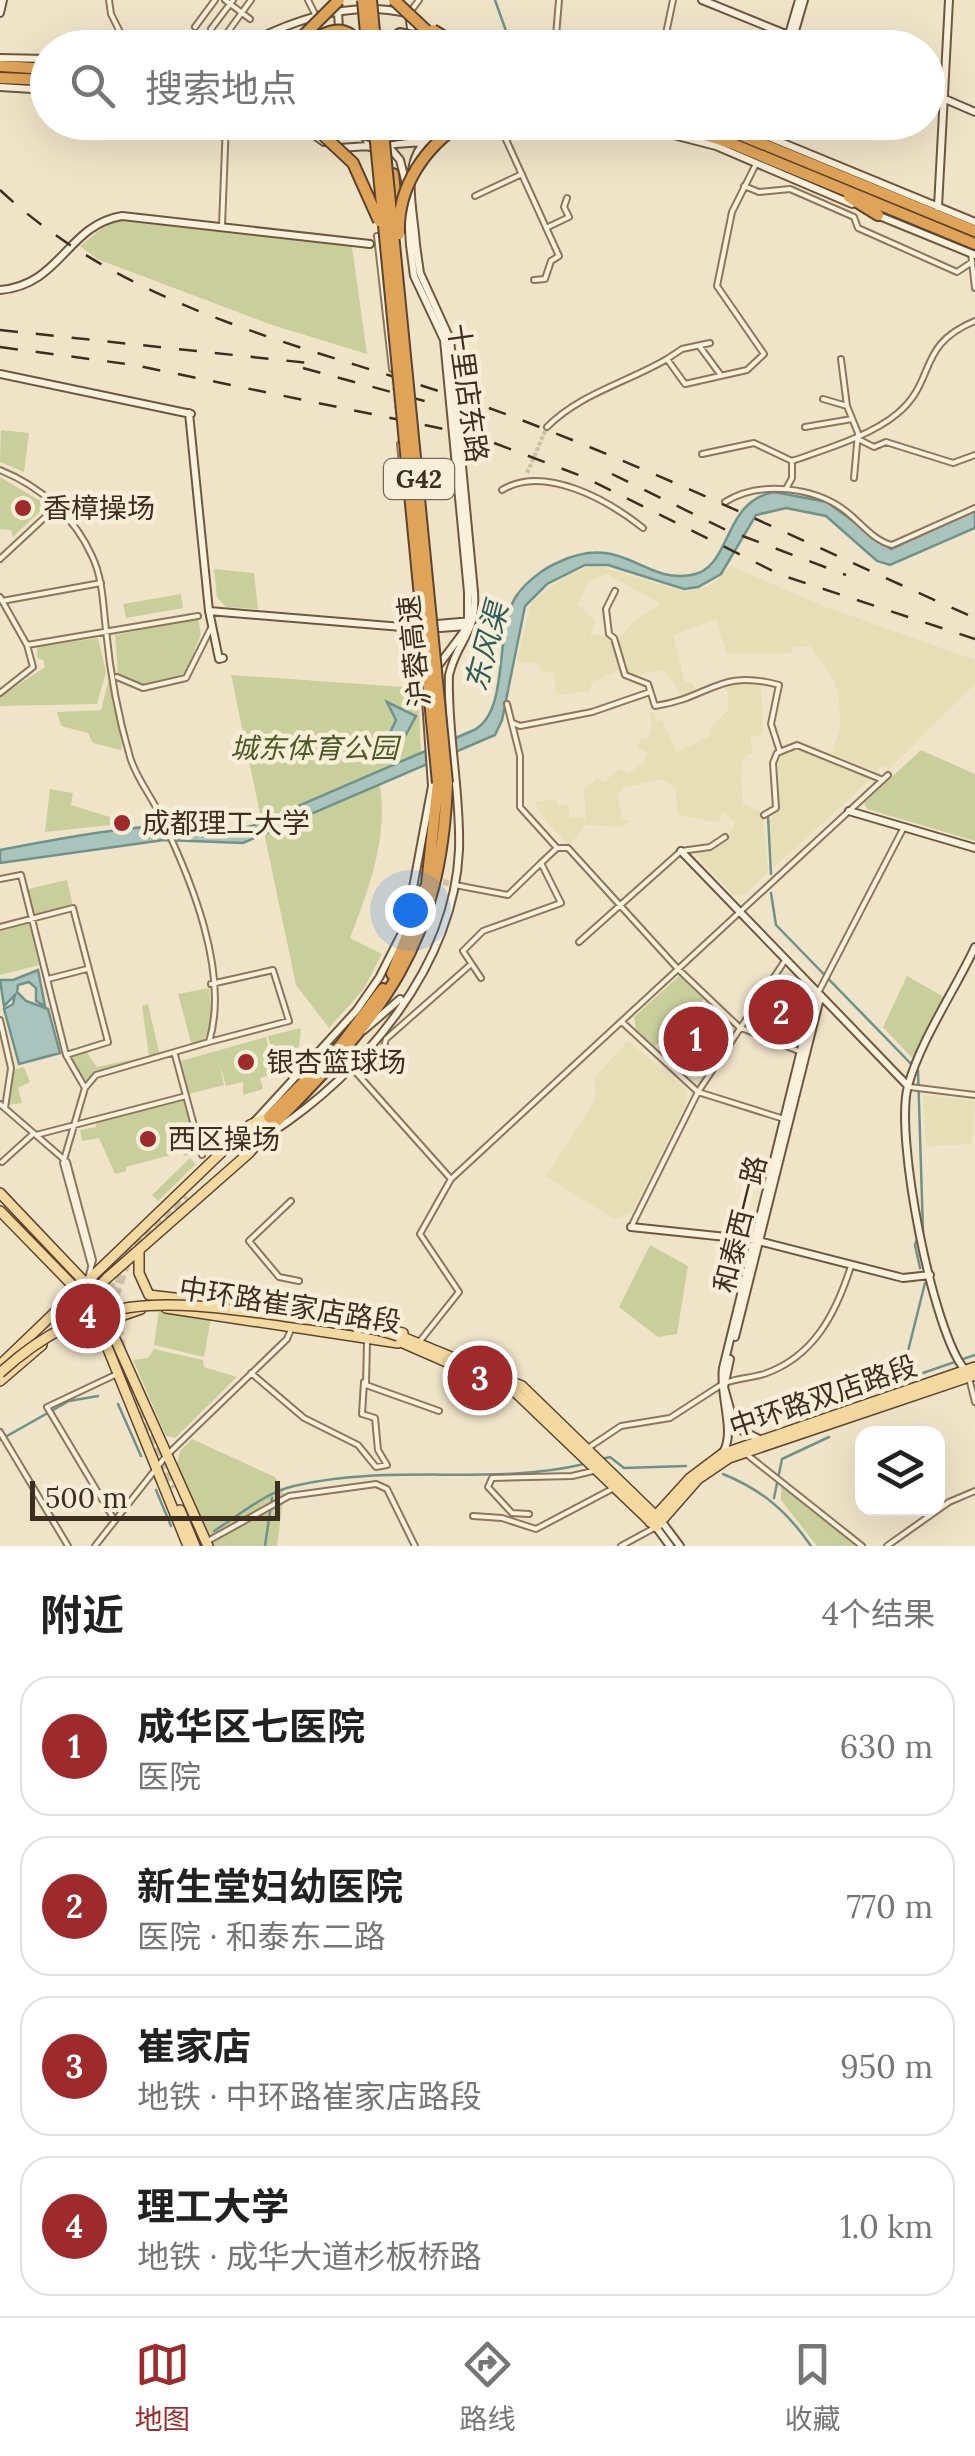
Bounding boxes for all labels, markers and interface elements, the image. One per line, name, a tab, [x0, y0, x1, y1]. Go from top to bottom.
search box	[30, 30, 945, 140]
icon: search	[65, 58, 120, 113]
text: 搜索地点	[145, 64, 297, 112]
street label: 十里店东路	[440, 321, 496, 465]
road number: G42	[384, 459, 454, 499]
place label: 香樟操场	[43, 490, 155, 526]
marker: 香樟操场	[12, 497, 34, 519]
street label: 沪蓉高速	[390, 593, 438, 709]
water label: 东风渠	[456, 594, 517, 695]
park label: 城东体育公园	[230, 730, 402, 766]
place label: 成都理工大学	[142, 805, 310, 841]
marker: 成都理工大学	[111, 812, 133, 834]
your location	[385, 885, 436, 936]
pin: 2	[748, 974, 814, 1050]
pin: 1	[664, 1002, 728, 1076]
place label: 银杏篮球场	[266, 1044, 406, 1080]
marker: 银杏篮球场	[235, 1051, 257, 1073]
place label: 西区操场	[168, 1121, 280, 1157]
marker: 西区操场	[137, 1128, 159, 1150]
street label: 和泰西一路	[706, 1152, 774, 1296]
street label: 中环路崔家店路段	[177, 1270, 403, 1340]
pin: 4	[56, 1278, 120, 1354]
pin: 3	[448, 1340, 512, 1416]
street label: 中环路双店路段	[724, 1347, 922, 1445]
map controls	[855, 1426, 945, 1516]
button: layers	[855, 1426, 945, 1516]
scale bar	[30, 1476, 280, 1520]
text: 500 m	[45, 1480, 127, 1516]
text: 附近	[40, 1588, 124, 1642]
text: 4个结果	[822, 1593, 935, 1634]
text: 成华区七医院	[137, 1702, 365, 1750]
text: 1	[68, 1726, 81, 1767]
text: 630 m	[840, 1726, 933, 1767]
text: 医院	[137, 1756, 201, 1797]
text: 新生堂妇幼医院	[137, 1862, 403, 1910]
text: 2	[66, 1886, 83, 1927]
text: 770 m	[847, 1886, 933, 1927]
text: 医院 · 和泰东二路	[137, 1916, 386, 1957]
text: 崔家店	[137, 2022, 251, 2070]
text: 3	[66, 2046, 83, 2087]
text: 950 m	[840, 2046, 933, 2087]
text: 地铁 · 中环路崔家店路段	[137, 2076, 482, 2117]
text: 理工大学	[137, 2182, 289, 2230]
text: 4	[66, 2206, 83, 2247]
text: 1.0 km	[840, 2206, 933, 2247]
text: 地铁 · 成华大道杉板桥路	[137, 2236, 482, 2277]
tab: 地图	[134, 2337, 191, 2437]
tab: 路线	[459, 2337, 516, 2437]
tab: 收藏	[784, 2337, 841, 2437]

